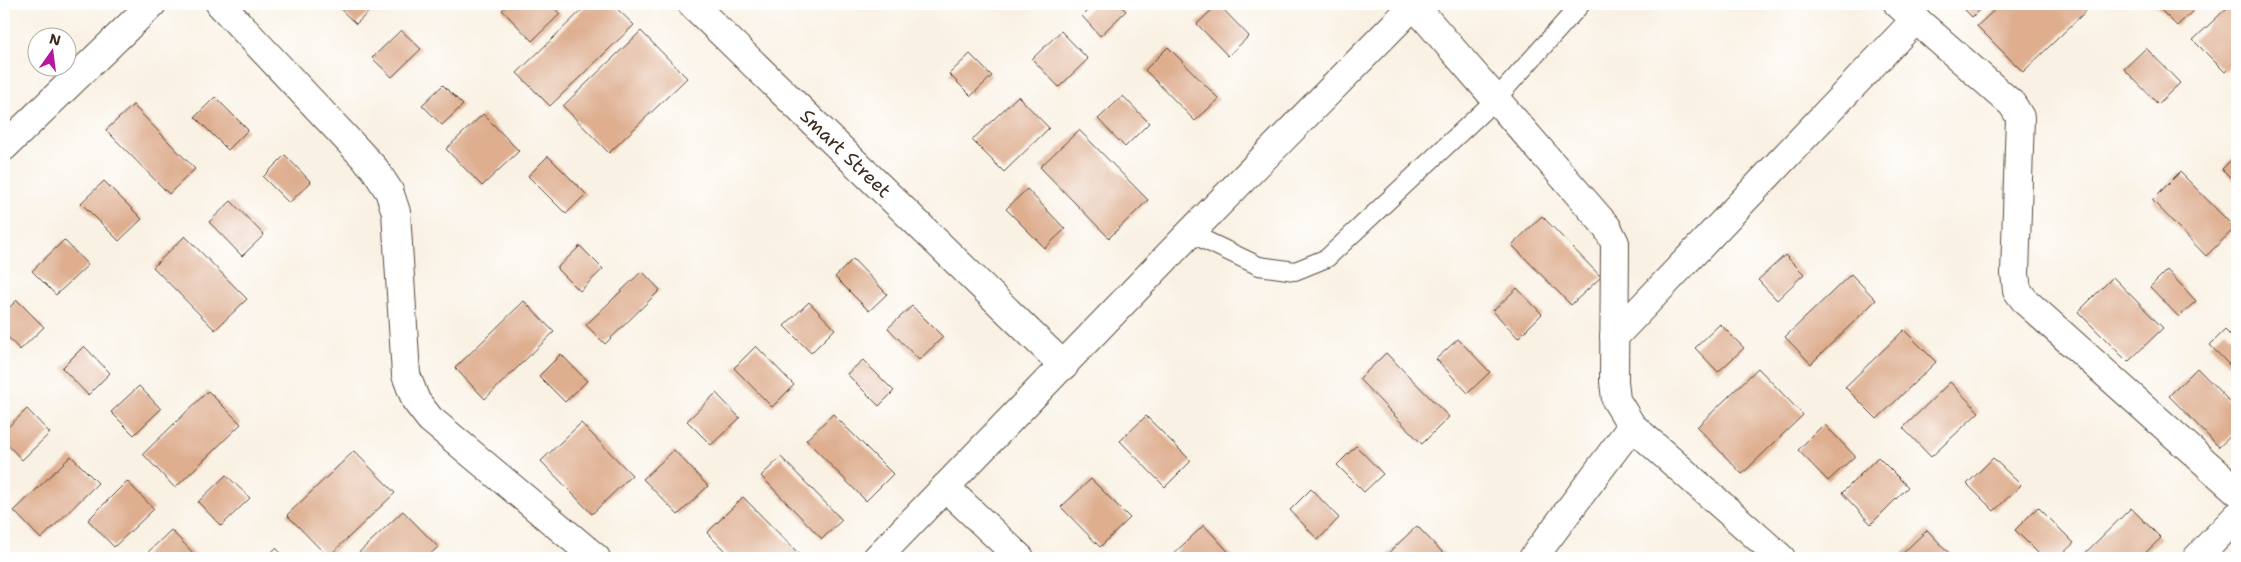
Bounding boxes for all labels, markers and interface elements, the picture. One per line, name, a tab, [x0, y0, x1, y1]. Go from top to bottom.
north arrow	[28, 28, 78, 78]
text: N	[48, 29, 63, 49]
street label: Smart Street	[795, 104, 896, 203]

